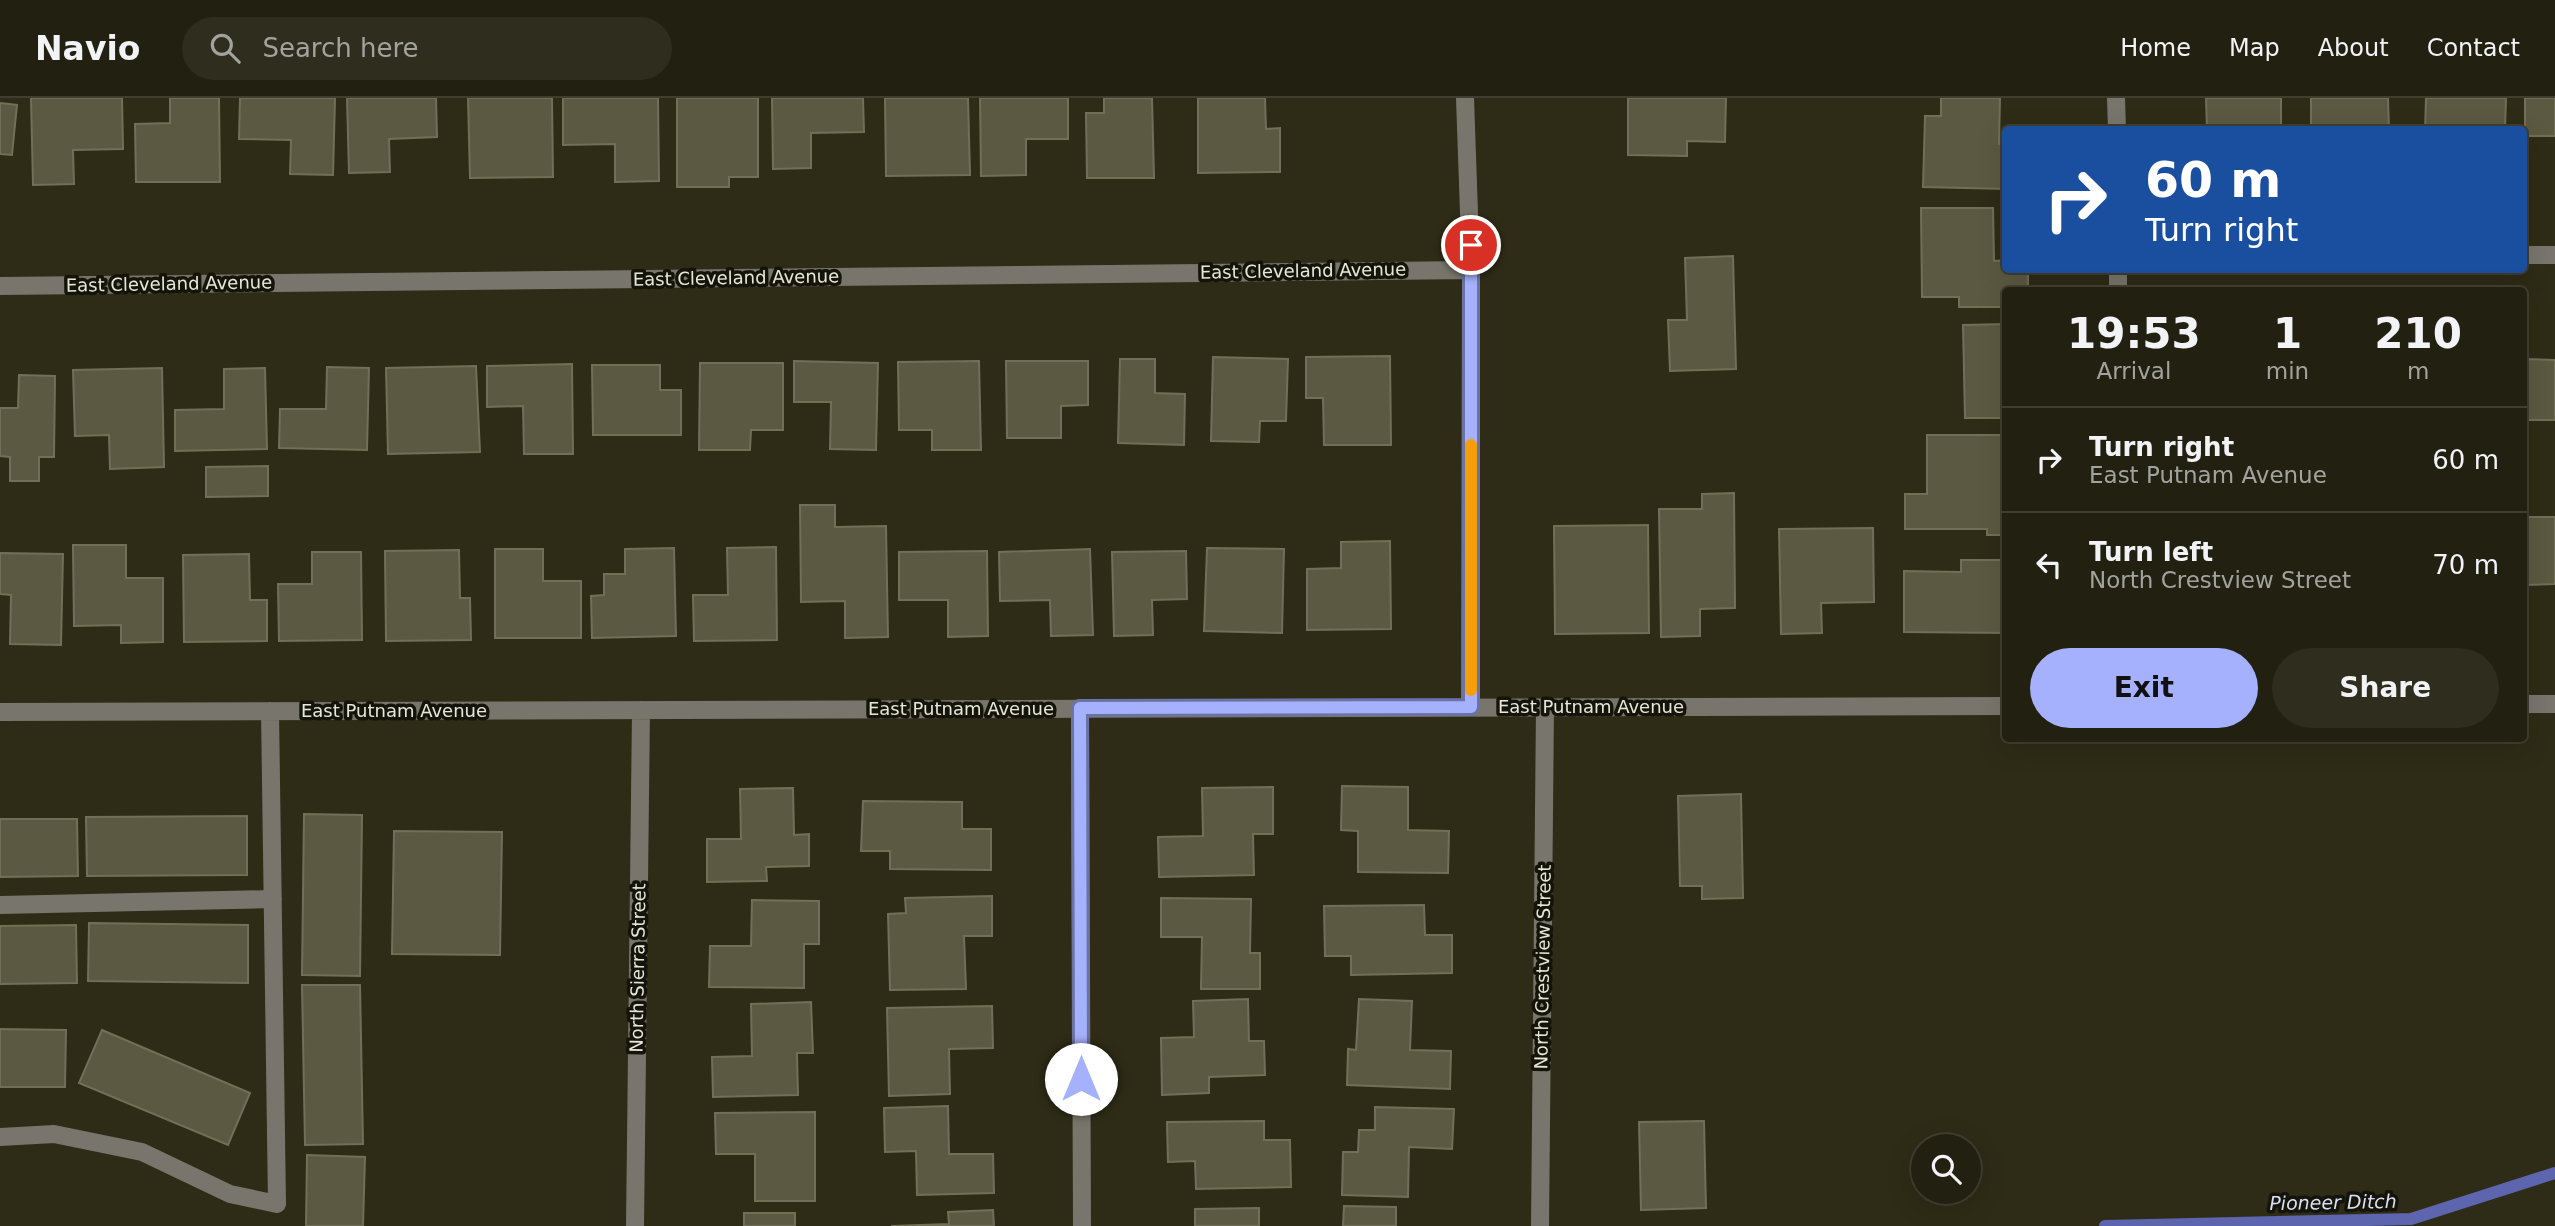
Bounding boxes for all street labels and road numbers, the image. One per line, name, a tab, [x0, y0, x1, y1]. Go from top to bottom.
street label: East Cleveland Avenue	[1200, 258, 1406, 283]
street label: East Cleveland Avenue	[633, 265, 839, 290]
street label: East Cleveland Avenue	[66, 271, 272, 296]
street label: East Putnam Avenue	[1498, 696, 1684, 717]
street label: East Putnam Avenue	[868, 698, 1054, 719]
street label: East Putnam Avenue	[301, 700, 487, 721]
street label: North Crestview Street	[1530, 864, 1555, 1070]
street label: North Sierra Street	[626, 883, 649, 1053]

